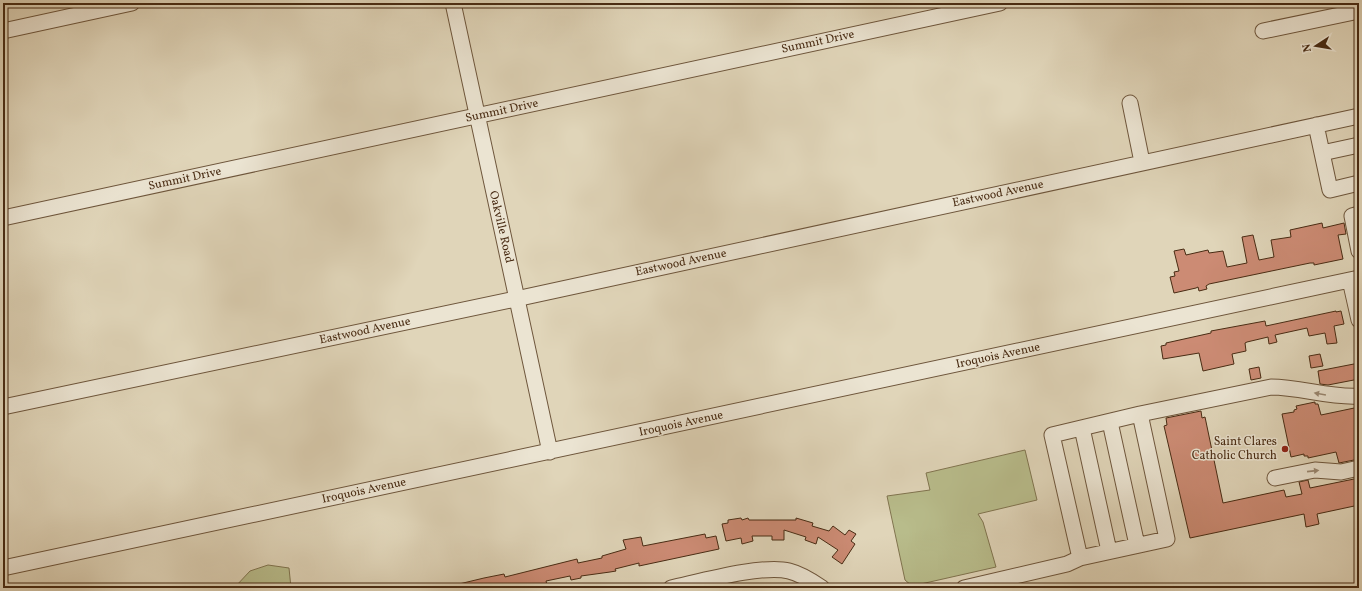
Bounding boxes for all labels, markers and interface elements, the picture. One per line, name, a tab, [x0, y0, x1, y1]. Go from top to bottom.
street label: Summit Drive	[780, 26, 856, 58]
north arrow	[1296, 26, 1336, 66]
text: N	[1300, 42, 1316, 53]
street label: Summit Drive	[464, 95, 540, 127]
street label: Summit Drive	[147, 163, 223, 195]
street label: Eastwood Avenue	[951, 176, 1045, 211]
street label: Oakville Road	[485, 189, 517, 265]
street label: Eastwood Avenue	[634, 245, 728, 280]
street label: Eastwood Avenue	[318, 313, 412, 348]
street label: Iroquois Avenue	[954, 339, 1042, 373]
one-way arrow	[1314, 390, 1326, 396]
street label: Iroquois Avenue	[637, 407, 725, 441]
place label: Saint Clares Catholic Church	[1192, 434, 1277, 464]
marker: Saint Clares Catholic Church	[1280, 444, 1290, 454]
one-way arrow	[1307, 468, 1319, 474]
street label: Iroquois Avenue	[320, 474, 408, 508]

